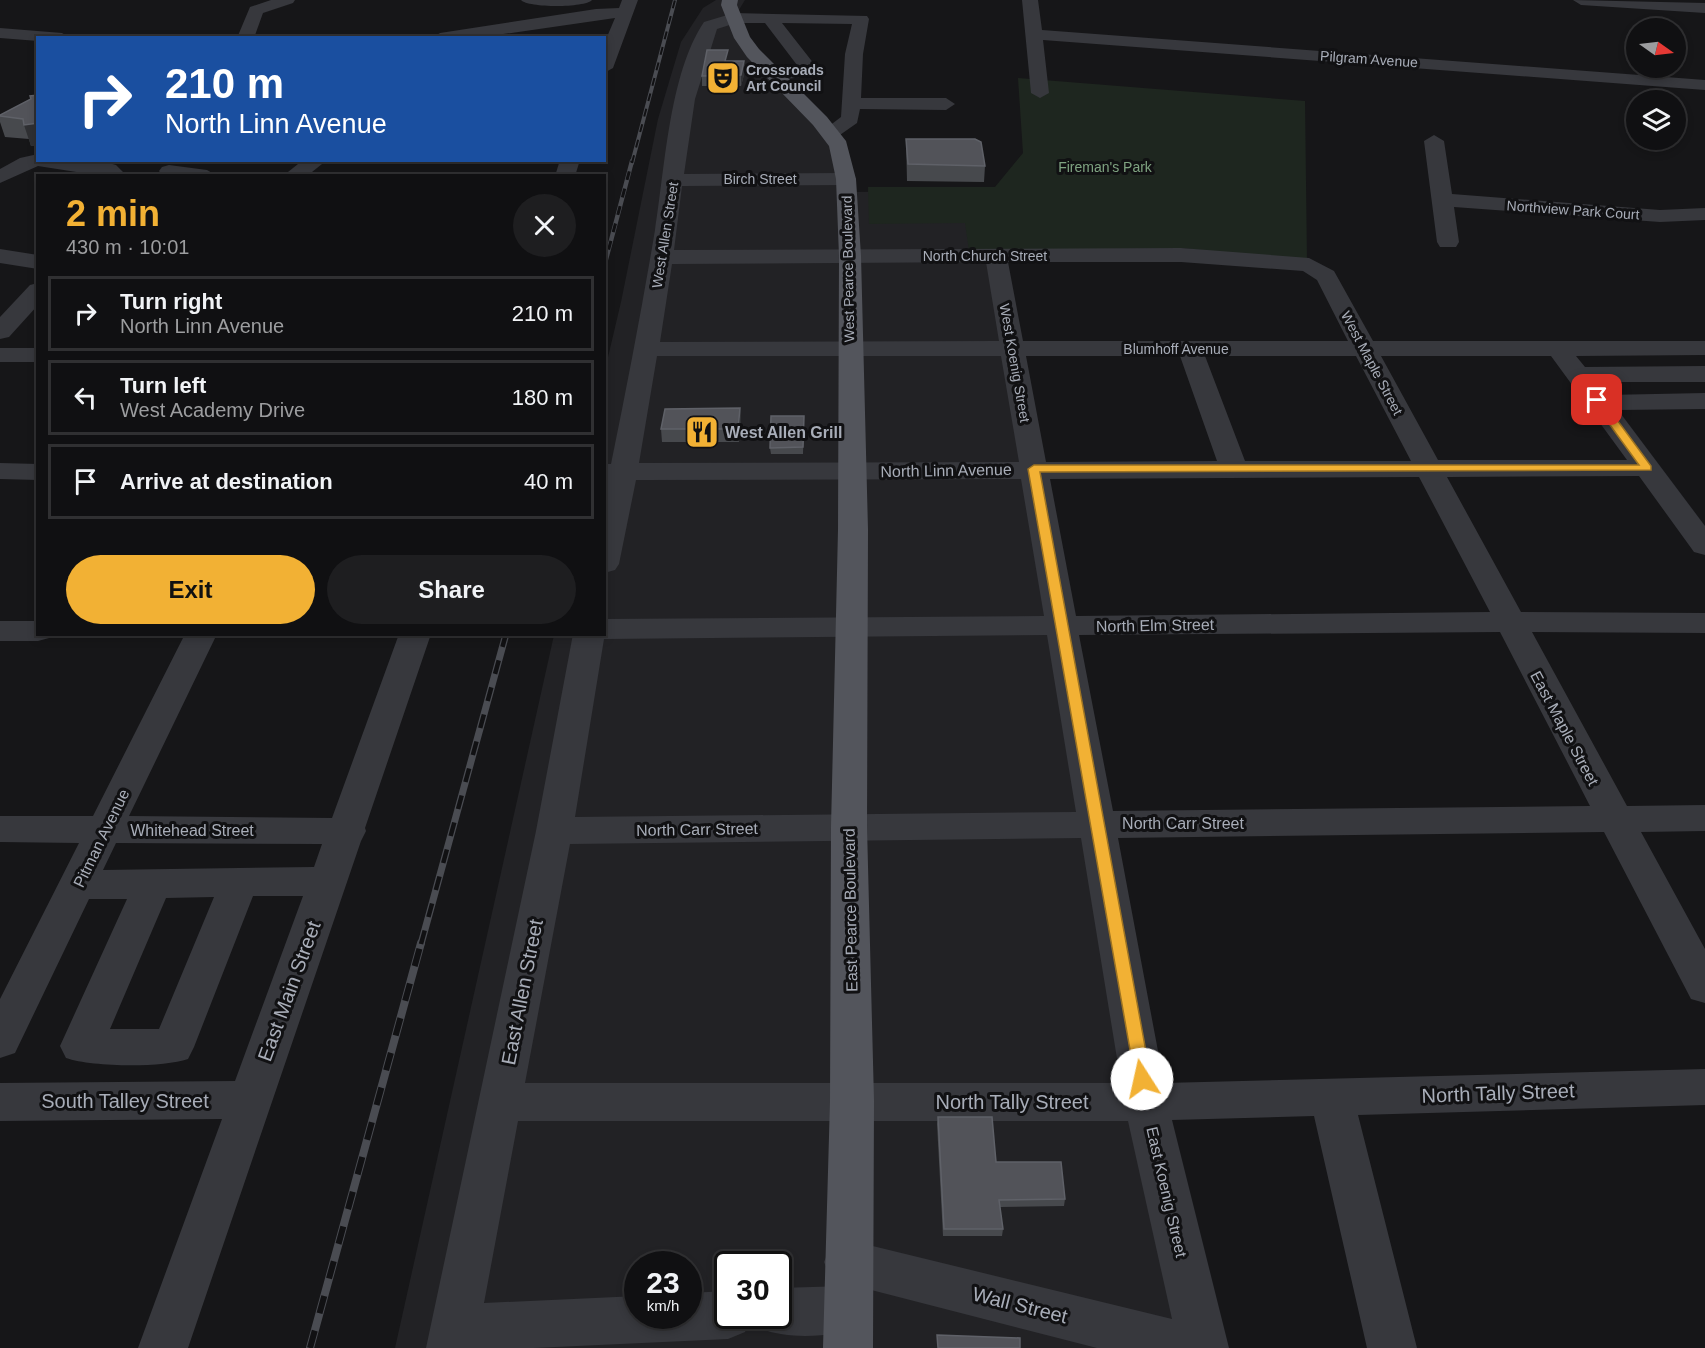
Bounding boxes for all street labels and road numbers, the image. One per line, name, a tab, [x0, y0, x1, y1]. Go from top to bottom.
street label: Pilgram Avenue	[1320, 48, 1419, 70]
street label: Birch Street	[723, 171, 797, 187]
street label: West Allen Street	[649, 181, 681, 289]
street label: West Pearce Boulevard	[839, 195, 857, 343]
street label: Northview Park Court	[1506, 197, 1640, 223]
street label: North Church Street	[923, 248, 1047, 264]
street label: West Koenig Street	[997, 302, 1033, 424]
street label: West Maple Street	[1338, 309, 1406, 418]
street label: Blumhoff Avenue	[1123, 341, 1229, 357]
street label: North Linn Avenue	[880, 461, 1012, 480]
street label: North Elm Street	[1096, 616, 1215, 635]
street label: East Maple Street	[1527, 668, 1602, 789]
street label: Pitman Avenue	[70, 786, 133, 890]
street label: North Carr Street	[1122, 815, 1244, 832]
street label: North Carr Street	[636, 820, 759, 839]
street label: Whitehead Street	[130, 822, 254, 839]
street label: East Pearce Boulevard	[841, 828, 860, 992]
street label: East Main Street	[253, 917, 325, 1064]
street label: East Allen Street	[497, 917, 547, 1067]
street label: North Tally Street	[1421, 1079, 1575, 1107]
street label: South Talley Street	[41, 1090, 209, 1112]
street label: North Tally Street	[935, 1091, 1089, 1113]
street label: East Koenig Street	[1143, 1125, 1190, 1260]
street label: Wall Street	[970, 1283, 1070, 1328]

